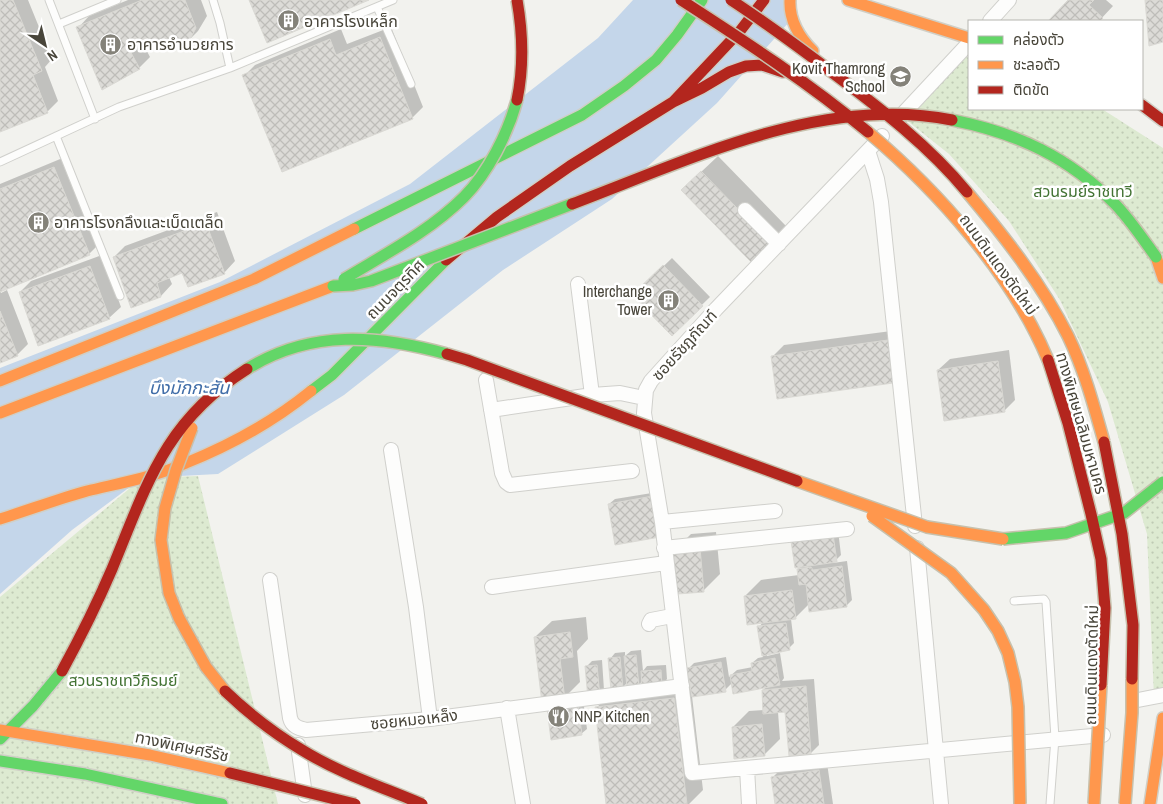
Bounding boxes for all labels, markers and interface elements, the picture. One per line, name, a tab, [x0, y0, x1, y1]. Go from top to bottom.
building icon: อาคารโรงเหล็ก	[276, 9, 300, 33]
place label: อาคารโรงเหล็ก	[304, 10, 398, 32]
north arrow	[20, 20, 70, 70]
legend	[968, 20, 1143, 110]
text: คล่องตัว	[1013, 29, 1064, 50]
building icon: อาคารอำนวยการ	[99, 32, 123, 56]
place label: อาคารอำนวยการ	[127, 33, 234, 55]
text: N	[44, 46, 61, 65]
text: ชะลอตัว	[1013, 54, 1060, 75]
place label: Kovit Thamrong School	[792, 57, 886, 97]
school or university icon: Kovit Thamrong School	[889, 65, 913, 89]
text: ติดขัด	[1013, 79, 1049, 100]
park label: สวนรมย์ราชเทวี	[1033, 180, 1133, 202]
street label: ถนนดินแดงตัดใหม่	[955, 209, 1043, 319]
building icon: อาคารโรงกลึงและเบ็ดเตล็ด	[26, 210, 50, 234]
place label: อาคารโรงกลึงและเบ็ดเตล็ด	[54, 211, 224, 233]
street label: ถนนจตุรทิศ	[361, 254, 429, 324]
place label: Interchange Tower	[583, 280, 653, 320]
building icon: Interchange Tower	[656, 288, 680, 312]
street label: ซอยรัชฎภัณฑ์	[646, 305, 722, 385]
street label: ทางพิเศษเฉลิมมหานคร	[1051, 349, 1113, 497]
water label: บึงมักกะสัน	[149, 375, 230, 400]
street label: ถนนดินแดงตัดใหม่	[1079, 605, 1103, 725]
park label: สวนราชเทวีภิรมย์	[68, 669, 178, 691]
street label: ซอยหมอเหล็ง	[369, 703, 459, 735]
restaurant icon: NNP Kitchen	[546, 704, 570, 728]
place label: NNP Kitchen	[574, 705, 650, 727]
street label: ทางพิเศษศรีรัช	[133, 725, 231, 767]

